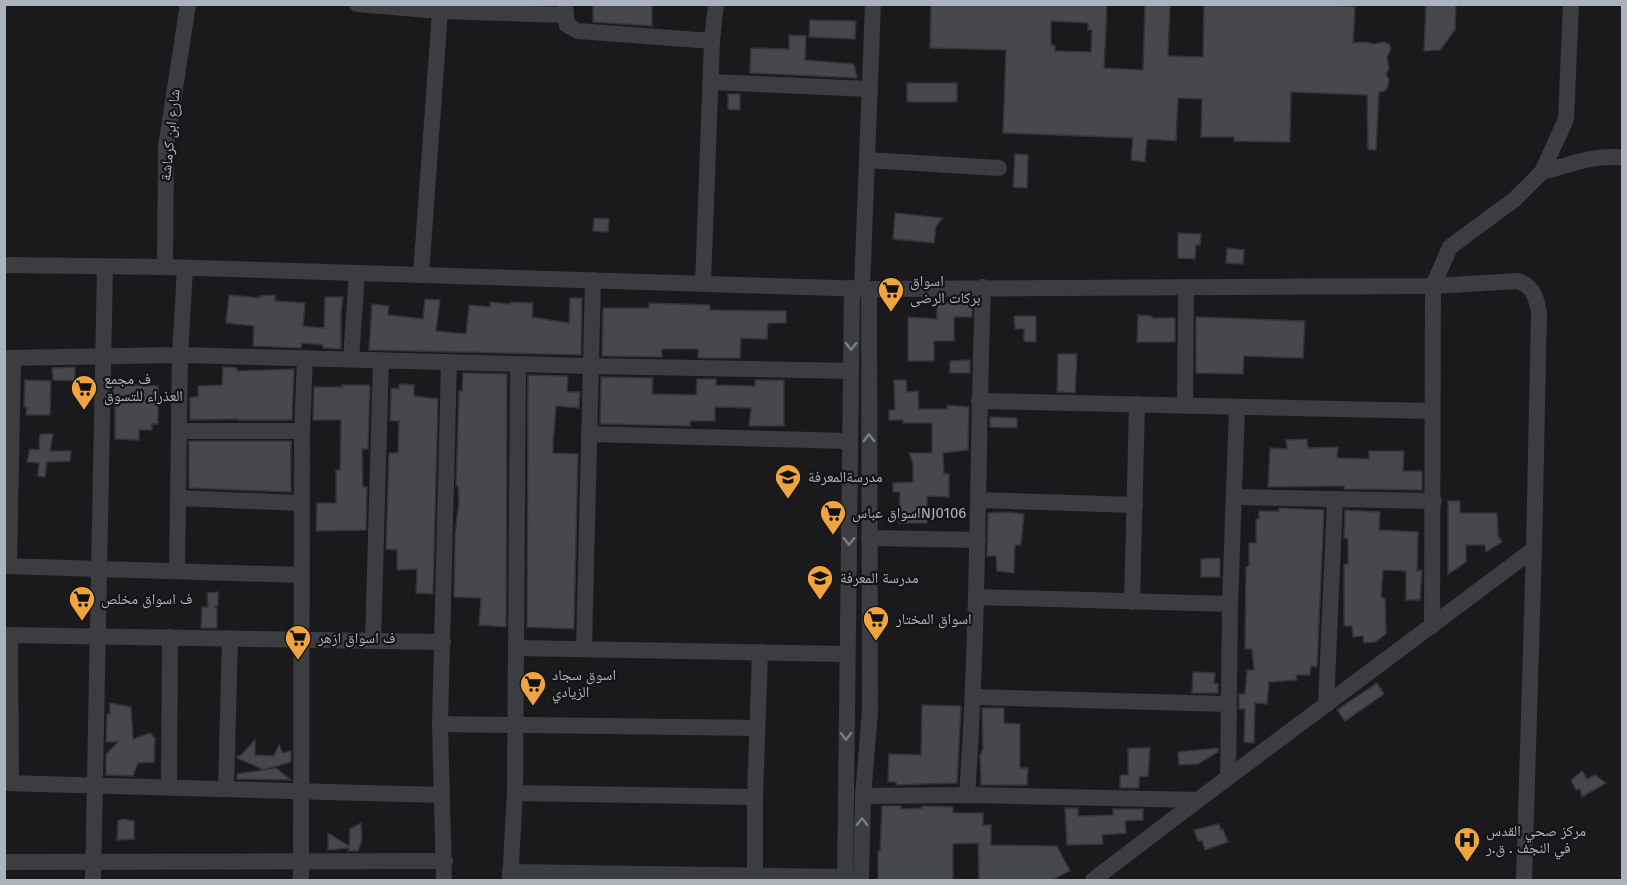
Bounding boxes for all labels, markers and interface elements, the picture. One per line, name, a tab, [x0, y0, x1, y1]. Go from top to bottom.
street label: شارع ابن كرماشة	[156, 88, 185, 182]
place label: اسواق بركات الرضى	[910, 272, 981, 308]
supermarket icon: اسواق بركات الرضى	[876, 275, 906, 313]
one-way arrow	[845, 342, 857, 351]
place label: ف مجمع العذراء للتسوق	[104, 370, 183, 406]
supermarket icon: ف مجمع العذراء للتسوق	[69, 373, 99, 411]
one-way arrow	[863, 434, 875, 443]
school or university icon: مدرسةالمعرفة	[773, 462, 803, 500]
place label: مدرسةالمعرفة	[808, 468, 883, 486]
supermarket icon: اسواق عباسNJ0106	[818, 498, 848, 536]
place label: اسواق عباسNJ0106	[852, 504, 966, 523]
one-way arrow	[842, 537, 855, 546]
school or university icon: مدرسة المعرفة	[805, 563, 835, 601]
place label: مدرسة المعرفة	[840, 569, 919, 587]
supermarket icon: ف اسواق مخلص	[67, 584, 97, 622]
place label: ف اسواق مخلص	[101, 590, 192, 609]
supermarket icon: اسواق المختار	[861, 604, 891, 642]
place label: اسواق المختار	[895, 610, 972, 629]
supermarket icon: ف اسواق ازهر	[283, 623, 313, 661]
place label: ف اسواق ازهر	[317, 629, 395, 648]
place label: اسوق سجاد الزيادي	[552, 666, 616, 704]
supermarket icon: اسوق سجاد الزيادي	[518, 669, 548, 707]
one-way arrow	[840, 732, 852, 741]
one-way arrow	[856, 818, 868, 827]
place label: مركز صحي القدس في النجف . ق.ر	[1485, 822, 1586, 860]
hospital icon: مركز صحي القدس في النجف . ق.ر	[1452, 825, 1482, 863]

